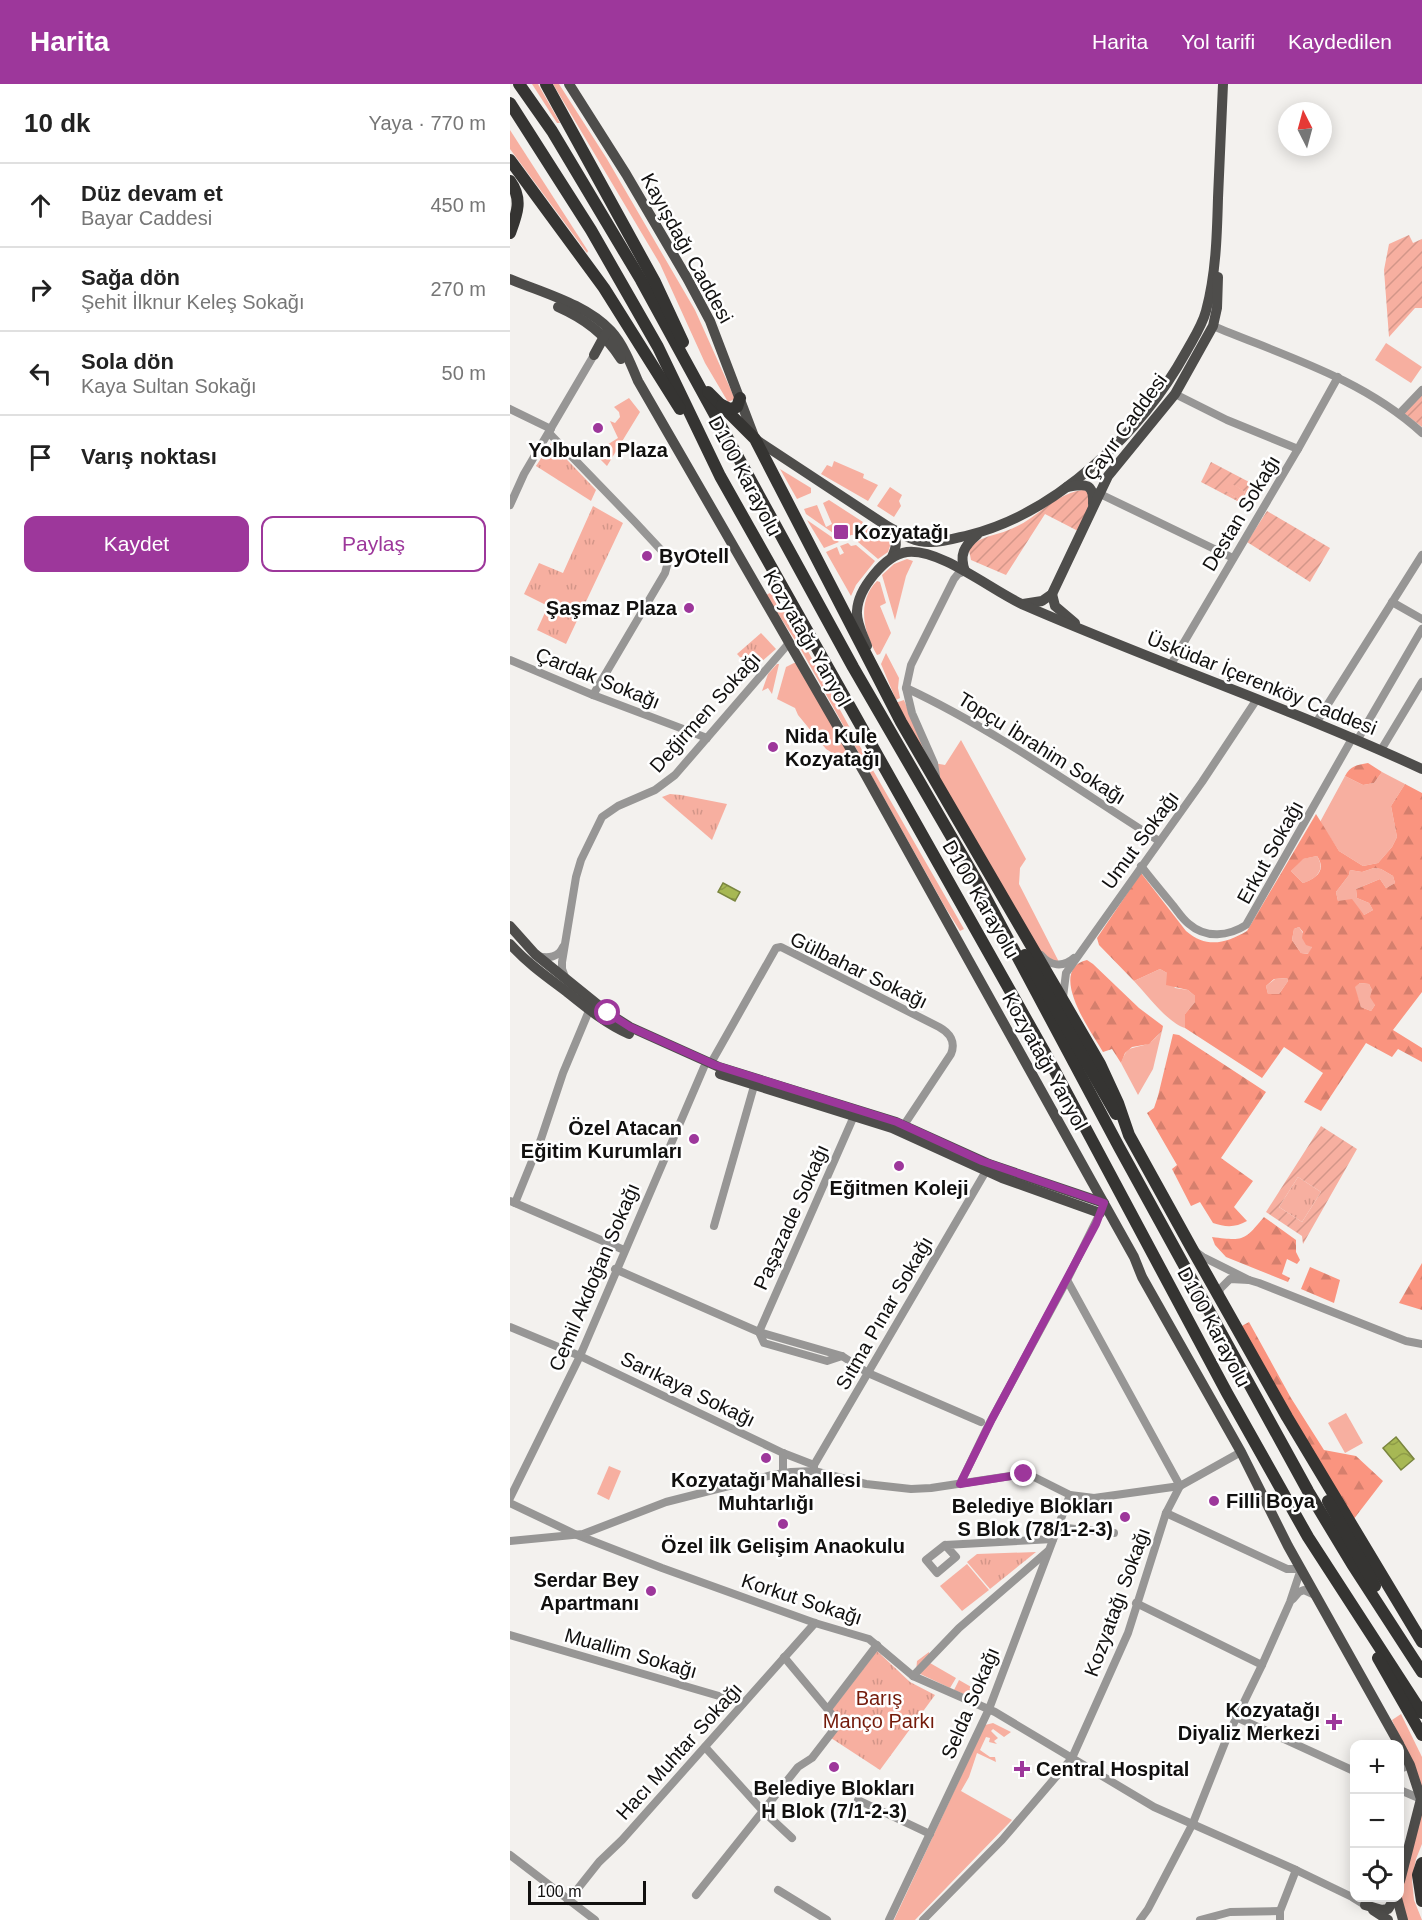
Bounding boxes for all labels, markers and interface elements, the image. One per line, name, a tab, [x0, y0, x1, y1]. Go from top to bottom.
text: Harita	[30, 26, 109, 57]
text: Harita	[1092, 30, 1148, 53]
text: Yol tarifi	[1181, 30, 1255, 53]
text: Kaydedilen	[1288, 30, 1392, 53]
north arrow	[1278, 102, 1332, 156]
text: 10 dk	[24, 108, 91, 138]
text: Yaya · 770 m	[369, 112, 486, 134]
street label: Kayışdağı Caddesi	[637, 169, 737, 327]
text: Düz devam et	[81, 181, 223, 206]
icon: ahead	[24, 189, 57, 222]
text: 450 m	[430, 194, 486, 216]
text: Bayar Caddesi	[81, 207, 212, 229]
text: Sağa dön	[81, 265, 180, 290]
icon: right	[24, 273, 57, 306]
text: 270 m	[430, 278, 486, 300]
text: Şehit İlknur Keleş Sokağı	[81, 291, 304, 313]
text: Sola dön	[81, 349, 174, 374]
icon: left	[24, 357, 57, 390]
text: 50 m	[442, 362, 486, 384]
street label: Çayır Caddesi	[1079, 369, 1171, 485]
text: Kaya Sultan Sokağı	[81, 375, 257, 397]
street label: D100 Karayolu	[704, 412, 786, 540]
marker: Yolbulan Plaza	[591, 421, 605, 435]
place label: Yolbulan Plaza	[528, 439, 669, 461]
icon: arrive	[24, 441, 57, 474]
text: Varış noktası	[81, 444, 217, 469]
street label: Destan Sokağı	[1198, 451, 1284, 575]
button: Kaydet	[24, 516, 249, 572]
button: Paylaş	[261, 516, 486, 572]
place label: Kozyatağı	[854, 521, 948, 543]
marker: Kozyatağı	[832, 523, 850, 541]
place label: ByOtell	[659, 545, 729, 567]
marker: ByOtell	[640, 549, 654, 563]
street label: Kozyatağı Yanyol	[759, 566, 855, 710]
place label: Şaşmaz Plaza	[546, 597, 678, 619]
marker: Şaşmaz Plaza	[682, 601, 696, 615]
street label: Üsküdar İçerenköy Caddesi	[1144, 627, 1380, 739]
street label: Çardak Sokağı	[533, 643, 663, 713]
street label: Değirmen Sokağı	[645, 647, 765, 777]
street label: Topçu İbrahim Sokağı	[954, 687, 1130, 809]
place label: Nida Kule Kozyatağı	[785, 725, 879, 770]
marker: Nida Kule Kozyatağı	[766, 740, 780, 754]
street label: Umut Sokağı	[1097, 787, 1183, 893]
street label: Erkut Sokağı	[1233, 797, 1307, 907]
street label: D100 Karayolu	[938, 836, 1024, 962]
street label: Gülbahar Sokağı	[787, 927, 931, 1013]
street label: Kozyatağı Yanyol	[998, 988, 1092, 1134]
route start	[594, 999, 620, 1025]
place label: Özel Atacan Eğitim Kurumları	[521, 1117, 682, 1162]
marker: Özel Atacan Eğitim Kurumları	[687, 1132, 701, 1146]
street label: Paşazade Sokağı	[749, 1141, 833, 1293]
marker: Eğitmen Koleji	[892, 1159, 906, 1173]
place label: Eğitmen Koleji	[830, 1177, 968, 1199]
street label: Cemil Akdoğan Sokağı	[544, 1180, 644, 1374]
street label: Sıtma Pınar Sokağı	[831, 1232, 937, 1394]
street label: D100 Karayolu	[1173, 1263, 1255, 1391]
street label: Sarıkaya Sokağı	[617, 1347, 759, 1431]
marker: Kozyatağı Mahallesi Muhtarlığı	[759, 1451, 773, 1465]
route end	[1010, 1460, 1036, 1486]
place label: Kozyatağı Mahallesi Muhtarlığı	[671, 1469, 861, 1514]
place label: Filli Boya	[1226, 1490, 1316, 1512]
marker: Filli Boya	[1207, 1494, 1221, 1508]
place label: Belediye Blokları S Blok (78/1-2-3)	[952, 1495, 1113, 1540]
marker: Belediye Blokları S Blok (78/1-2-3)	[1118, 1510, 1132, 1524]
marker: Özel İlk Gelişim Anaokulu	[776, 1517, 790, 1531]
street label: Kozyatağı Sokağı	[1080, 1525, 1154, 1679]
place label: Özel İlk Gelişim Anaokulu	[661, 1535, 905, 1557]
place label: Serdar Bey Apartmanı	[533, 1569, 640, 1614]
street label: Korkut Sokağı	[739, 1569, 865, 1629]
marker: Serdar Bey Apartmanı	[644, 1584, 658, 1598]
street label: Muallim Sokağı	[562, 1624, 700, 1682]
street label: Selda Sokağı	[937, 1644, 1003, 1762]
street label: Hacı Muhtar Sokağı	[612, 1678, 746, 1824]
park label: Barış Manço Parkı	[823, 1687, 935, 1732]
place label: Kozyatağı Diyaliz Merkezi	[1178, 1699, 1320, 1744]
marker: Kozyatağı Diyaliz Merkezi	[1325, 1713, 1343, 1731]
map controls	[1350, 1740, 1404, 1902]
button: +	[1350, 1740, 1404, 1794]
place label: Central Hospital	[1036, 1758, 1189, 1780]
marker: Belediye Blokları H Blok (7/1-2-3)	[827, 1760, 841, 1774]
marker: Central Hospital	[1013, 1760, 1031, 1778]
place label: Belediye Blokları H Blok (7/1-2-3)	[753, 1777, 915, 1822]
button: −	[1350, 1794, 1404, 1848]
button: locate	[1350, 1848, 1404, 1902]
scale bar	[528, 1878, 646, 1906]
text: 100 m	[537, 1883, 581, 1900]

